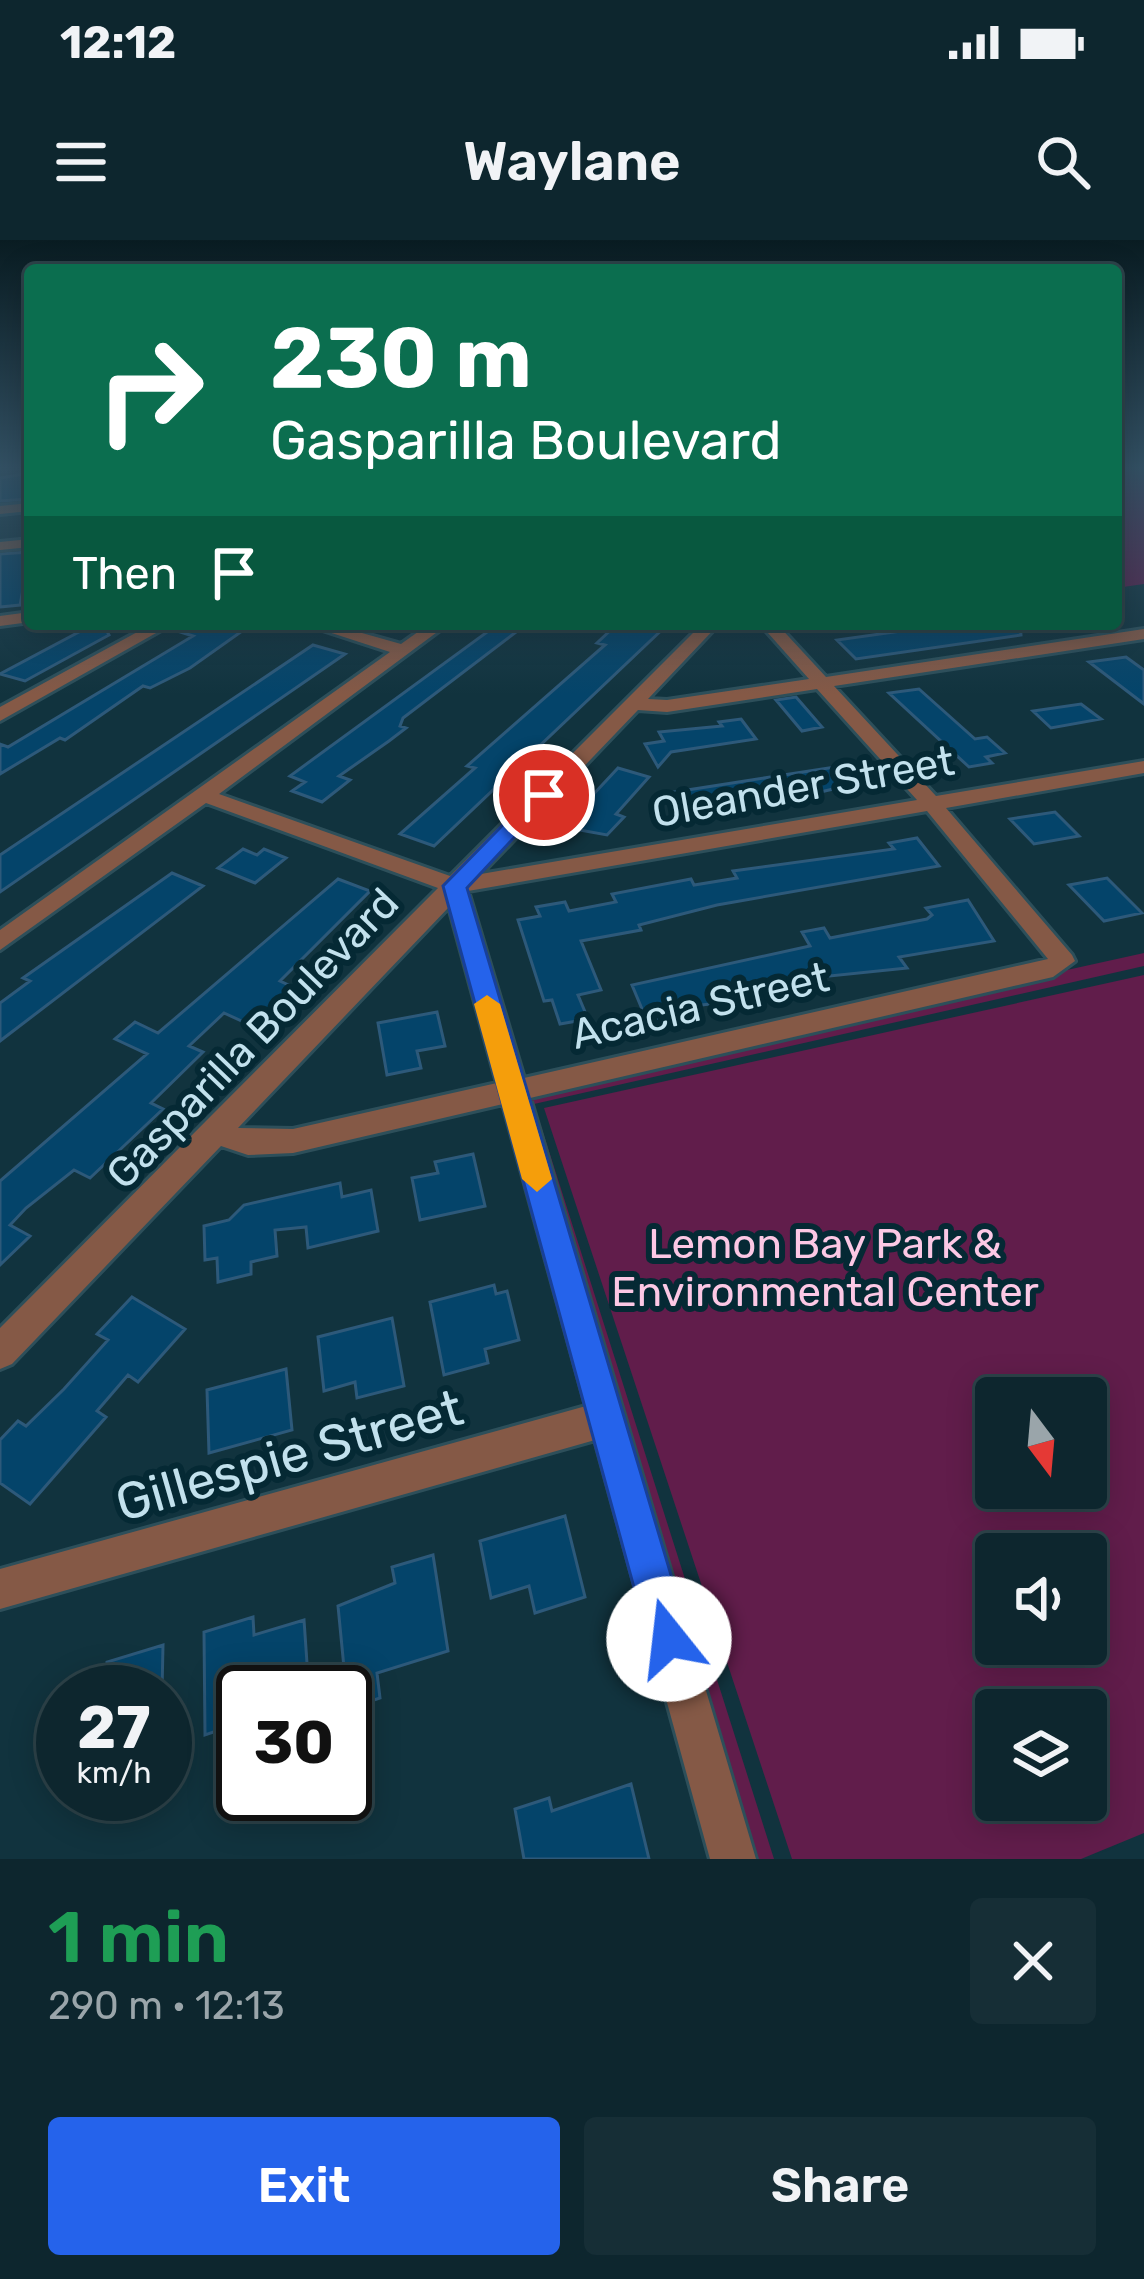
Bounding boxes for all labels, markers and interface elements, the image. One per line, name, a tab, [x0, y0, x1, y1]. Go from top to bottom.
text: 12:12	[60, 16, 176, 69]
icon: menu	[48, 129, 114, 195]
icon: search	[1030, 129, 1096, 195]
text: Waylane	[463, 130, 681, 194]
text: 230 m	[270, 308, 532, 408]
icon: right	[72, 312, 228, 468]
text: Gasparilla Boulevard	[270, 409, 782, 473]
icon: arrive	[201, 540, 267, 606]
text: Then	[72, 547, 177, 600]
street label: Oleander Street	[648, 736, 958, 838]
pin	[493, 744, 595, 846]
icon: arrive	[511, 762, 577, 828]
street label: Gasparilla Boulevard	[97, 878, 409, 1199]
street label: Acacia Street	[567, 952, 834, 1060]
park label: Lemon Bay Park & Environmental Center	[611, 1219, 1039, 1317]
street label: Gillespie Street	[109, 1377, 469, 1534]
north arrow	[975, 1377, 1107, 1509]
map controls	[975, 1377, 1107, 1821]
button: sound	[975, 1533, 1107, 1665]
position arrow	[606, 1576, 732, 1702]
speed limit sign: 30	[216, 1665, 372, 1821]
button: layers	[975, 1689, 1107, 1821]
text: 27	[77, 1692, 151, 1763]
text: km/h	[77, 1755, 151, 1791]
text: 1 min	[48, 1895, 229, 1980]
button: close	[970, 1898, 1096, 2024]
text: 290 m · 12:13	[48, 1983, 285, 2029]
button: Exit	[48, 2117, 560, 2255]
button: Share	[584, 2117, 1096, 2255]

